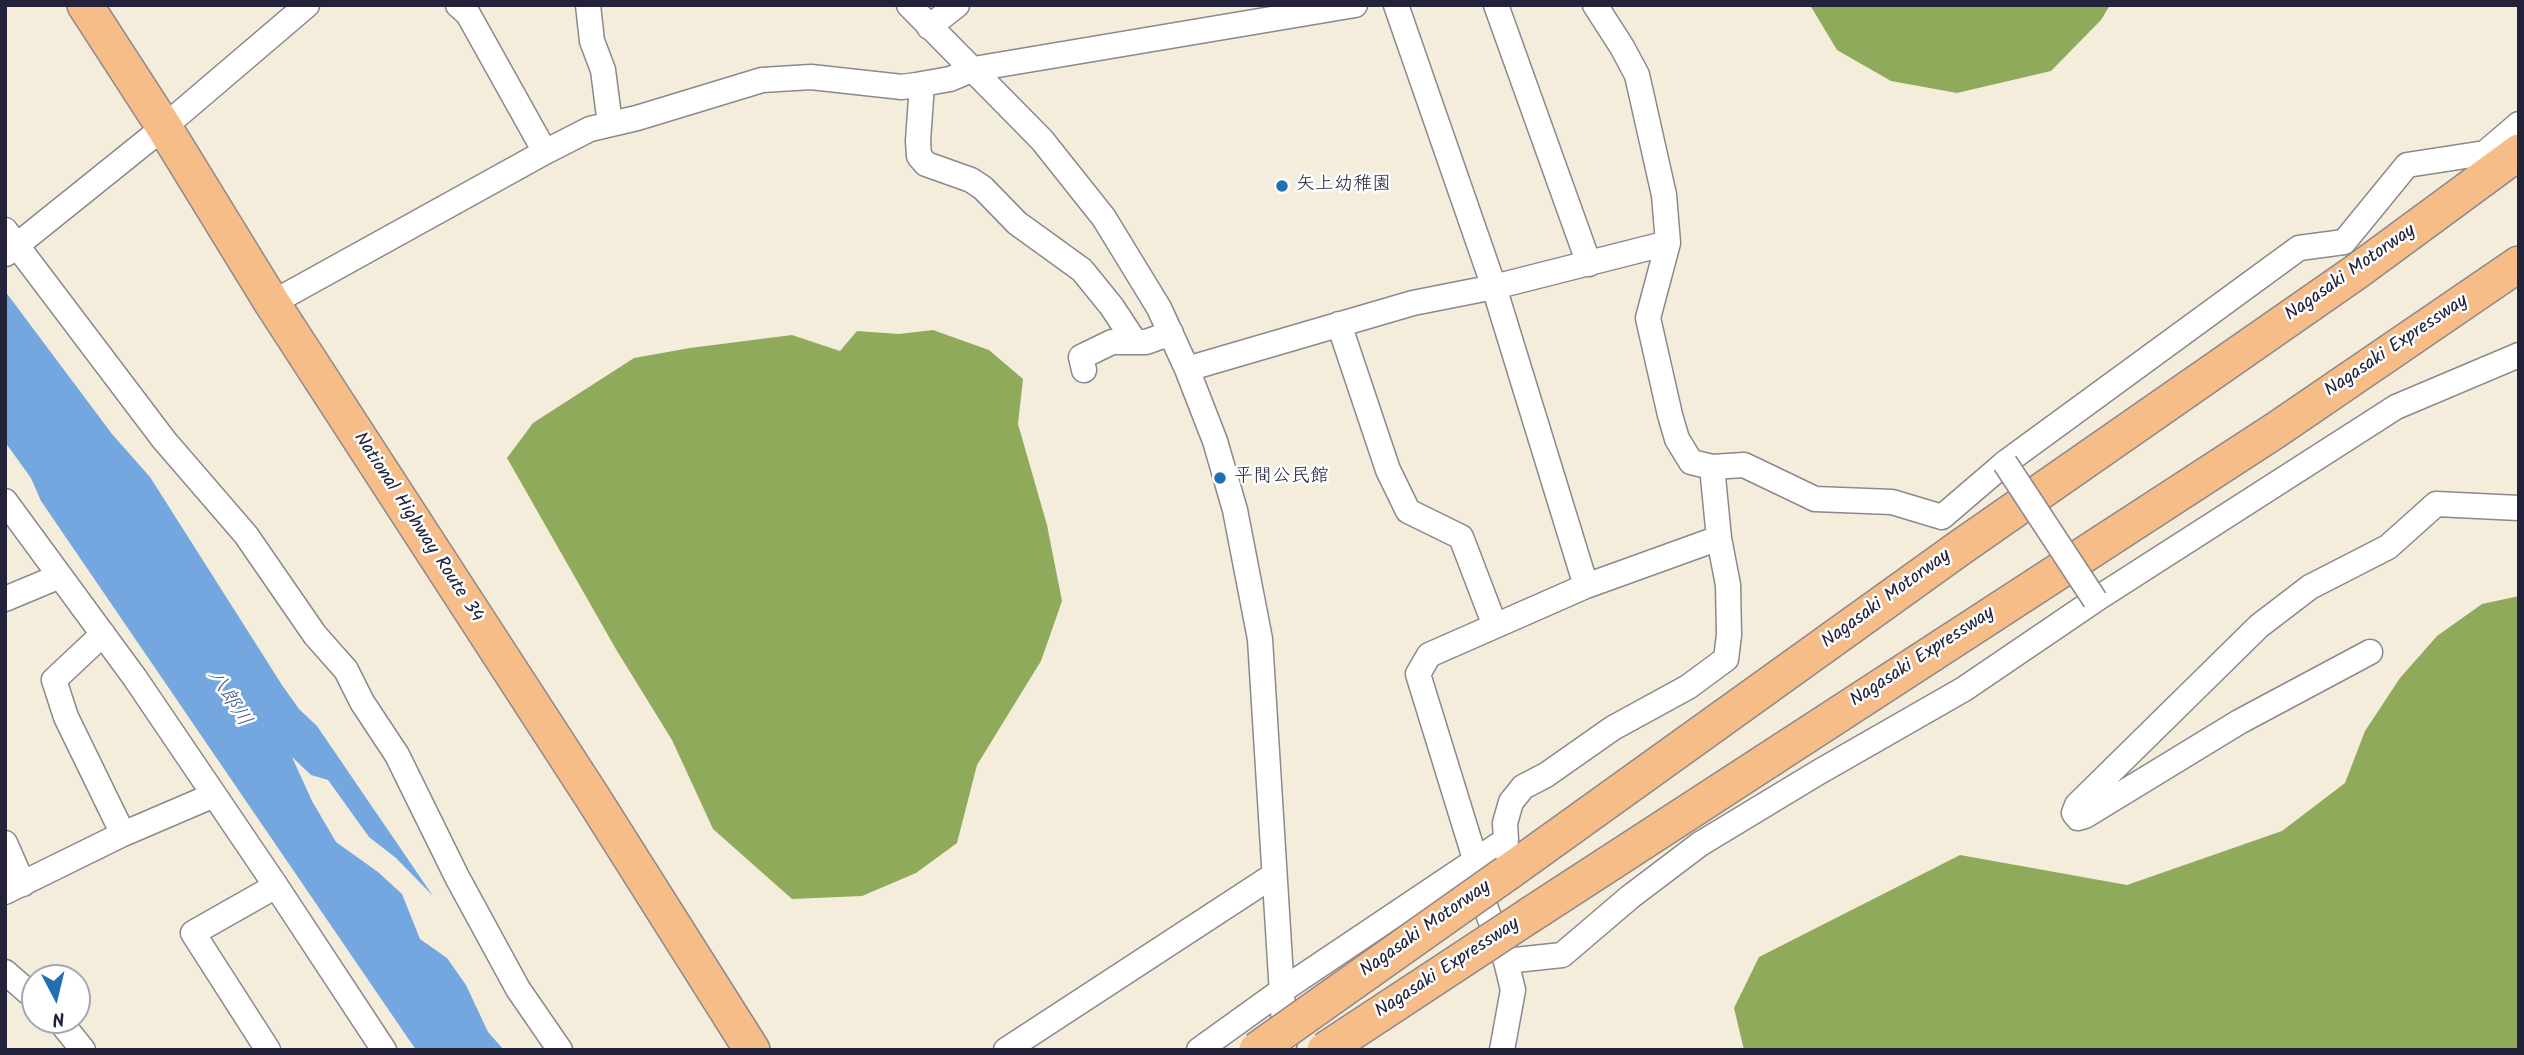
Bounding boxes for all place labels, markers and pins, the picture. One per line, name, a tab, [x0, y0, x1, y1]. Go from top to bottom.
place label: 矢上幼稚園	[1296, 175, 1391, 197]
marker: 矢上幼稚園	[1274, 178, 1290, 194]
place label: 平間公民館	[1234, 467, 1329, 489]
marker: 平間公民館	[1212, 470, 1228, 486]

